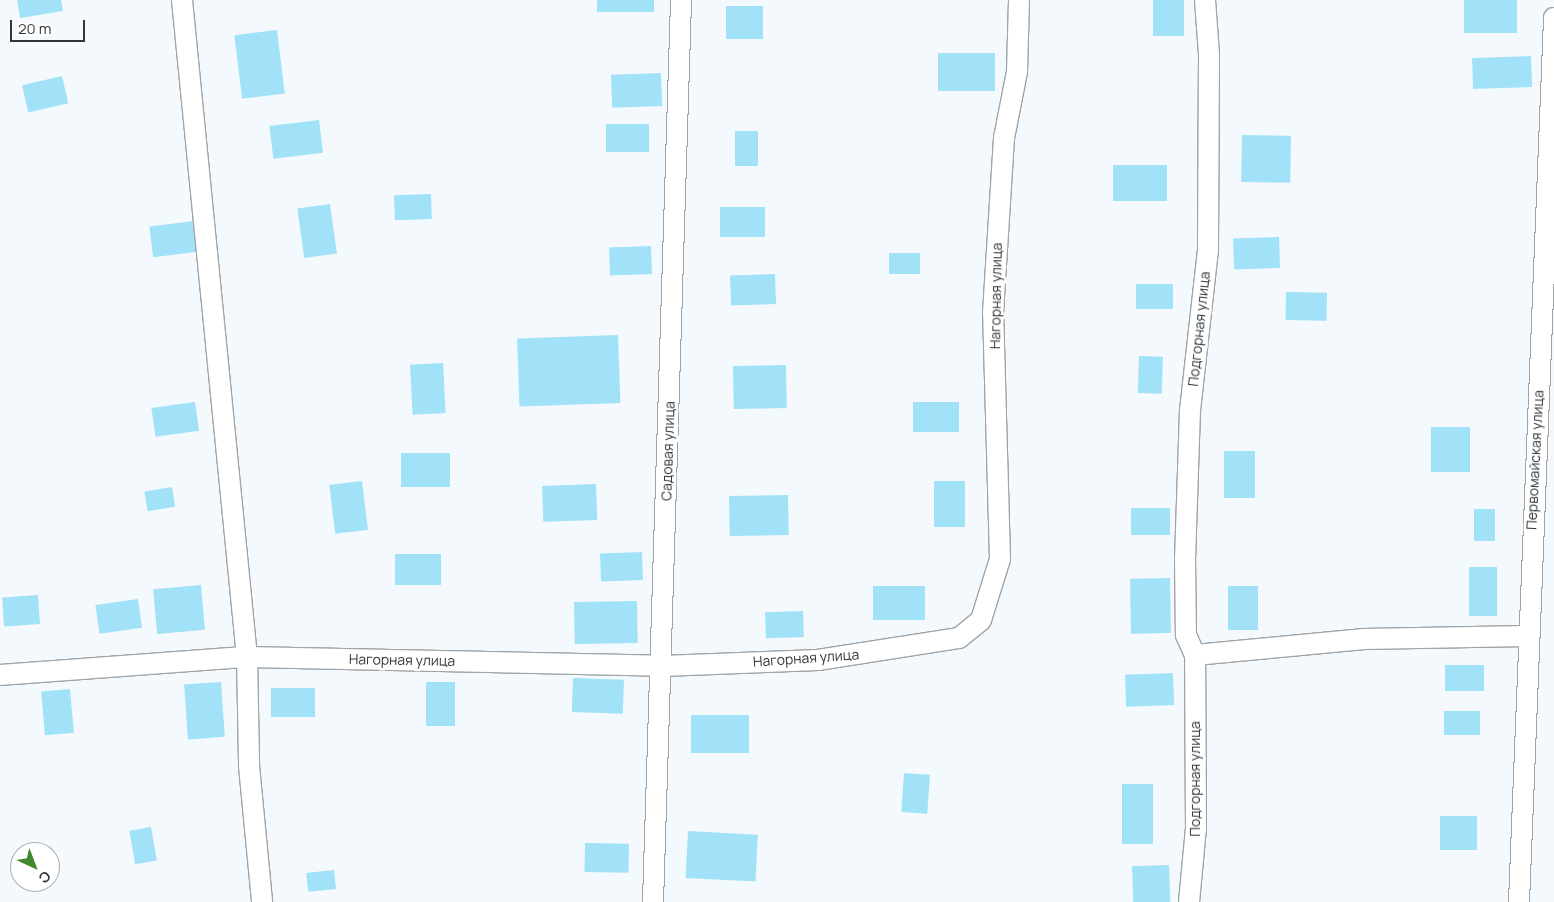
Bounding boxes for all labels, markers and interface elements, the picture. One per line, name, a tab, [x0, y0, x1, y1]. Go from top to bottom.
scale bar	[12, 10, 88, 42]
text: 20 m	[18, 18, 51, 39]
street label: Нагорная улица	[987, 243, 1005, 349]
street label: Подгорная улица	[1185, 271, 1213, 387]
street label: Первомайская улица	[1523, 390, 1547, 530]
street label: Садовая улица	[658, 401, 678, 501]
street label: Нагорная улица	[752, 646, 860, 670]
street label: Нагорная улица	[349, 651, 455, 669]
street label: Подгорная улица	[1187, 721, 1203, 837]
north arrow	[10, 842, 60, 892]
text: С	[35, 867, 55, 888]

